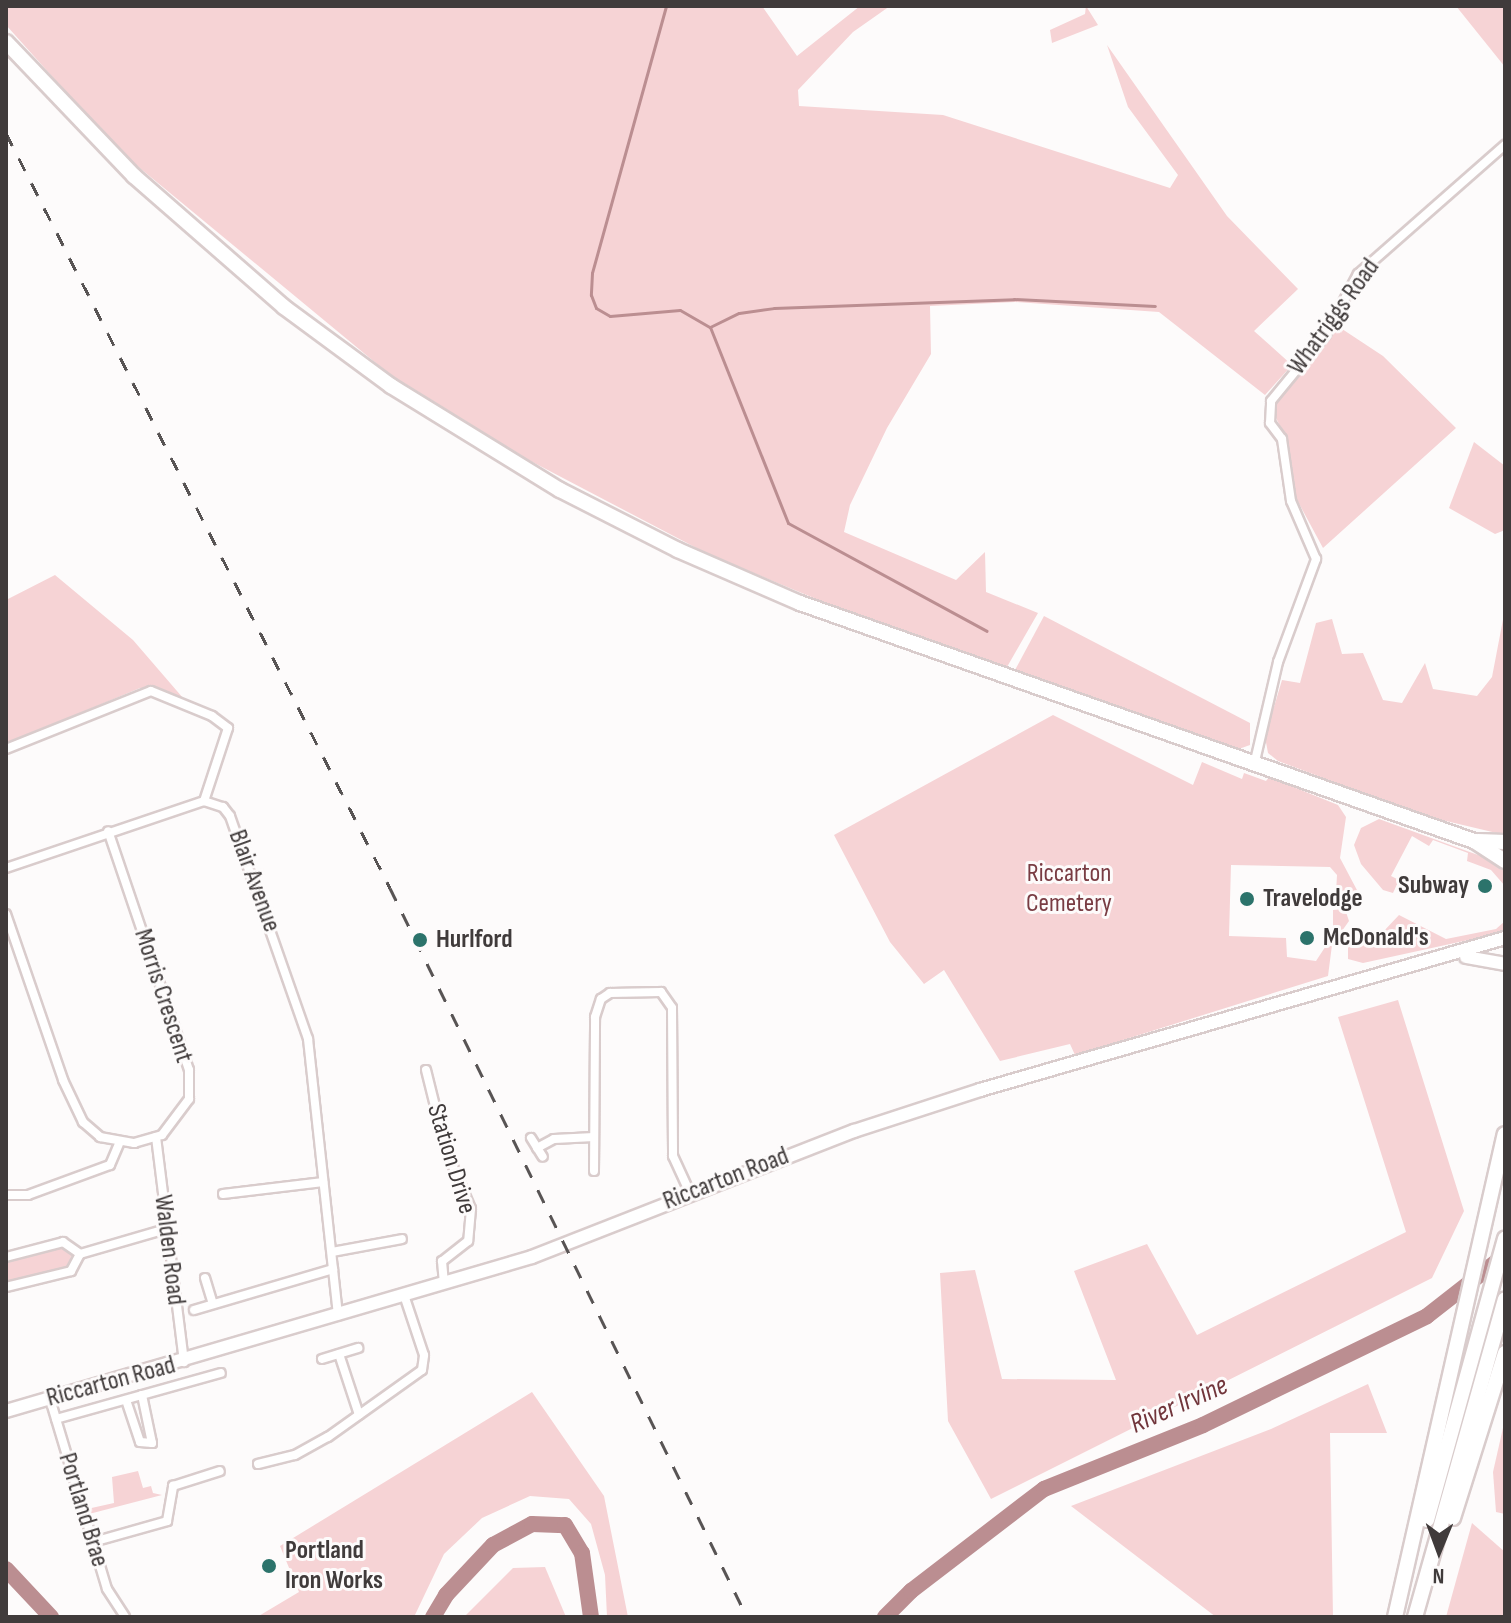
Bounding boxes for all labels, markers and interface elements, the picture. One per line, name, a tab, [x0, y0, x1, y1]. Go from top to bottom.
street label: Whatriggs Road	[1281, 253, 1387, 381]
street label: Blair Avenue	[221, 826, 287, 936]
park label: Riccarton Cemetery	[1026, 858, 1112, 920]
place label: Subway	[1398, 870, 1469, 902]
marker: Subway	[1476, 877, 1494, 895]
place label: Travelodge	[1263, 883, 1363, 915]
marker: Travelodge	[1238, 890, 1256, 908]
place label: McDonald's	[1323, 922, 1429, 954]
place label: Hurlford	[436, 924, 513, 956]
street label: Morris Crescent	[127, 925, 199, 1067]
marker: McDonald's	[1298, 929, 1316, 947]
marker: Hurlford	[411, 931, 429, 949]
street label: Station Drive	[420, 1100, 482, 1218]
street label: Riccarton Road	[659, 1141, 793, 1217]
street label: Walden Road	[147, 1193, 191, 1307]
street label: Riccarton Road	[43, 1350, 179, 1414]
water label: River Irvine	[1125, 1369, 1233, 1441]
street label: Portland Brae	[51, 1449, 115, 1571]
north arrow	[1399, 1511, 1479, 1591]
place label: Portland Iron Works	[285, 1535, 383, 1596]
marker: Portland Iron Works	[260, 1557, 278, 1575]
text: N	[1432, 1562, 1445, 1589]

